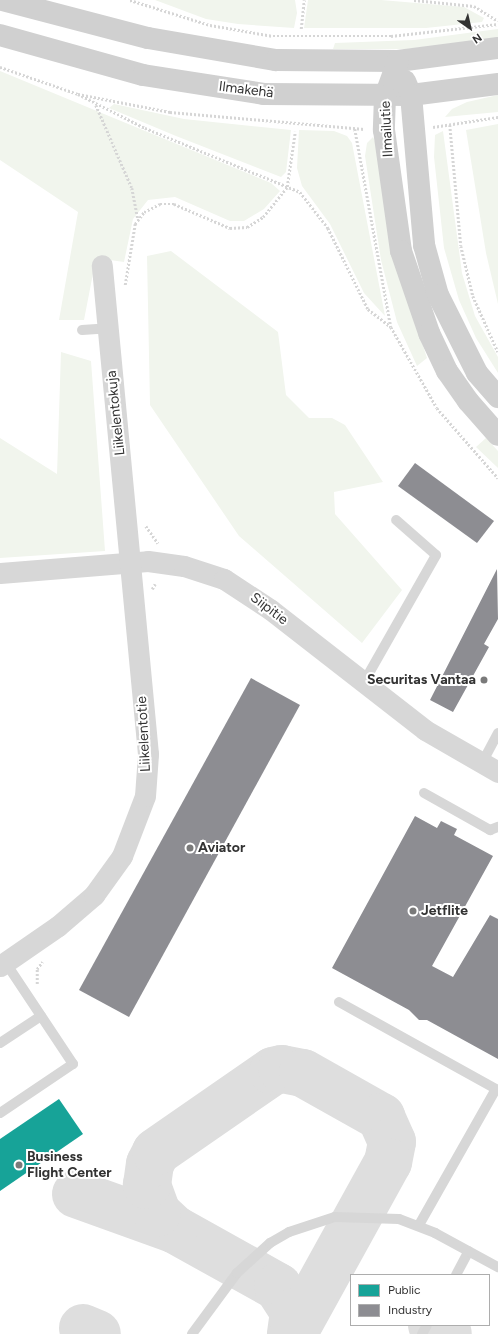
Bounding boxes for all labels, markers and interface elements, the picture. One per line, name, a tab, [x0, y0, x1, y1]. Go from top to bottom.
north arrow	[450, 8, 490, 48]
text: N	[470, 31, 484, 46]
street label: Ilmakehä	[218, 78, 274, 102]
street label: Ilmailutie	[377, 100, 397, 158]
street label: Liikelentokuja	[103, 370, 129, 456]
street label: Siipitie	[247, 589, 291, 629]
place label: Securitas Vantaa	[367, 672, 476, 688]
marker: Securitas Vantaa	[479, 675, 489, 685]
street label: Liikelentotie	[134, 696, 154, 772]
place label: Aviator	[198, 840, 245, 856]
marker: Aviator	[185, 843, 195, 853]
place label: Jetflite	[421, 903, 468, 919]
marker: Jetflite	[408, 906, 418, 916]
place label: Business Flight Center	[27, 1149, 112, 1182]
marker: Business Flight Center	[14, 1160, 24, 1170]
legend	[350, 1274, 490, 1326]
text: Public	[388, 1283, 421, 1297]
text: Industry	[388, 1303, 432, 1317]

